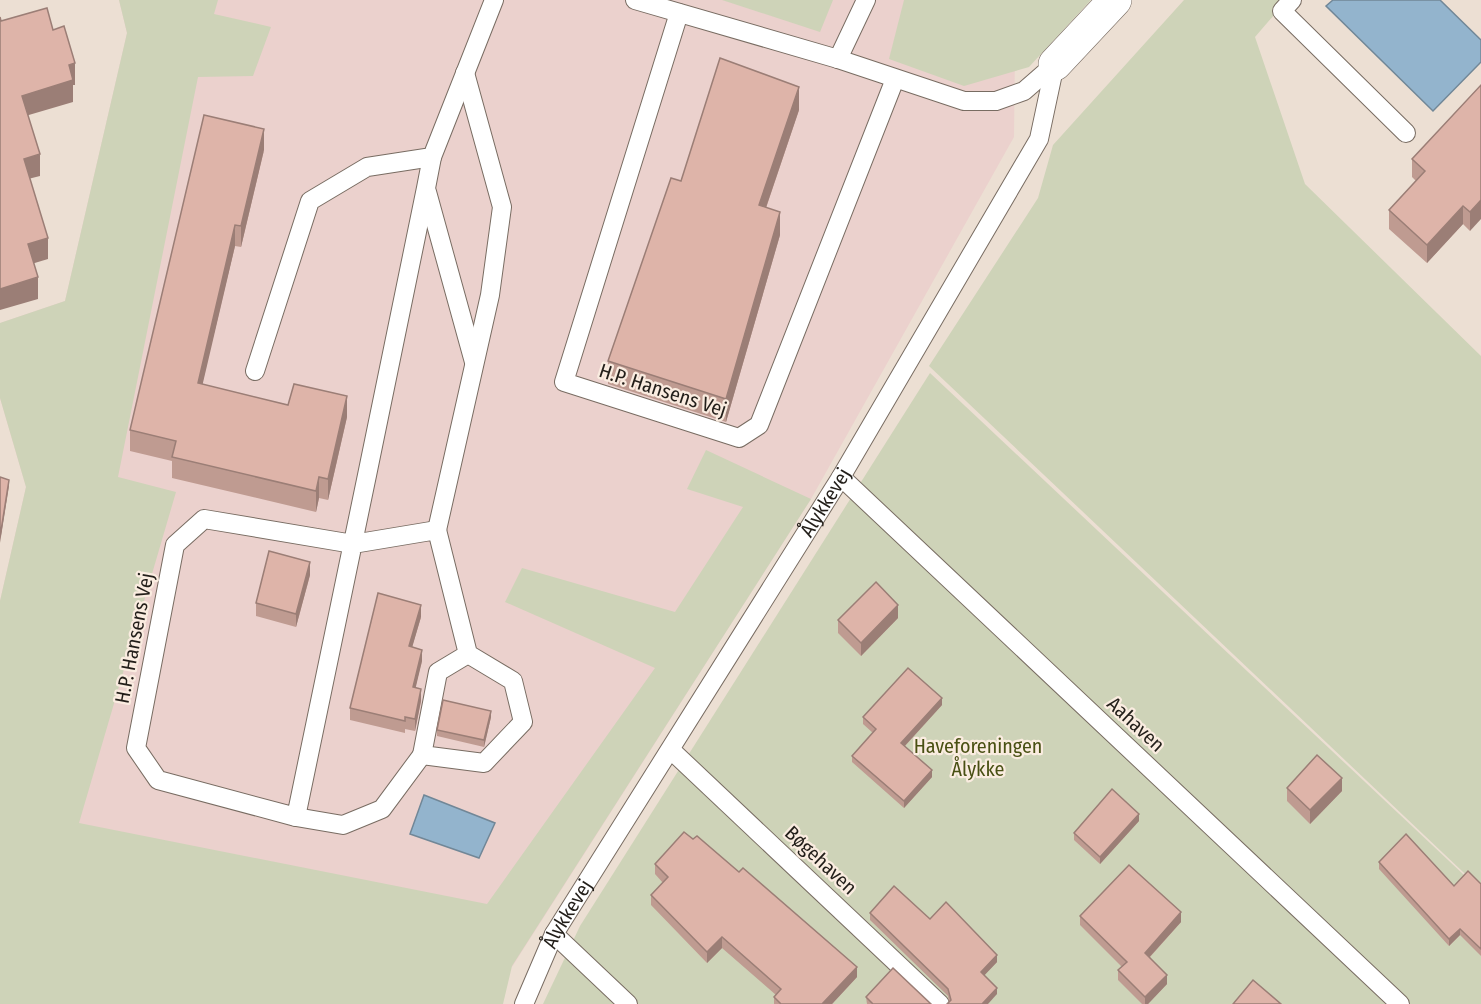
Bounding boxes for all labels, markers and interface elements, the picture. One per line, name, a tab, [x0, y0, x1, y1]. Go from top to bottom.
street label: H.P. Hansens Vej	[596, 358, 730, 422]
street label: Ålykkevej	[794, 464, 856, 541]
street label: H.P. Hansens Vej	[110, 571, 158, 705]
street label: Aahaven	[1102, 691, 1170, 757]
park label: Haveforeningen Ålykke	[914, 734, 1042, 781]
street label: Bøgehaven	[780, 821, 862, 899]
street label: Ålykkevej	[536, 875, 597, 952]

